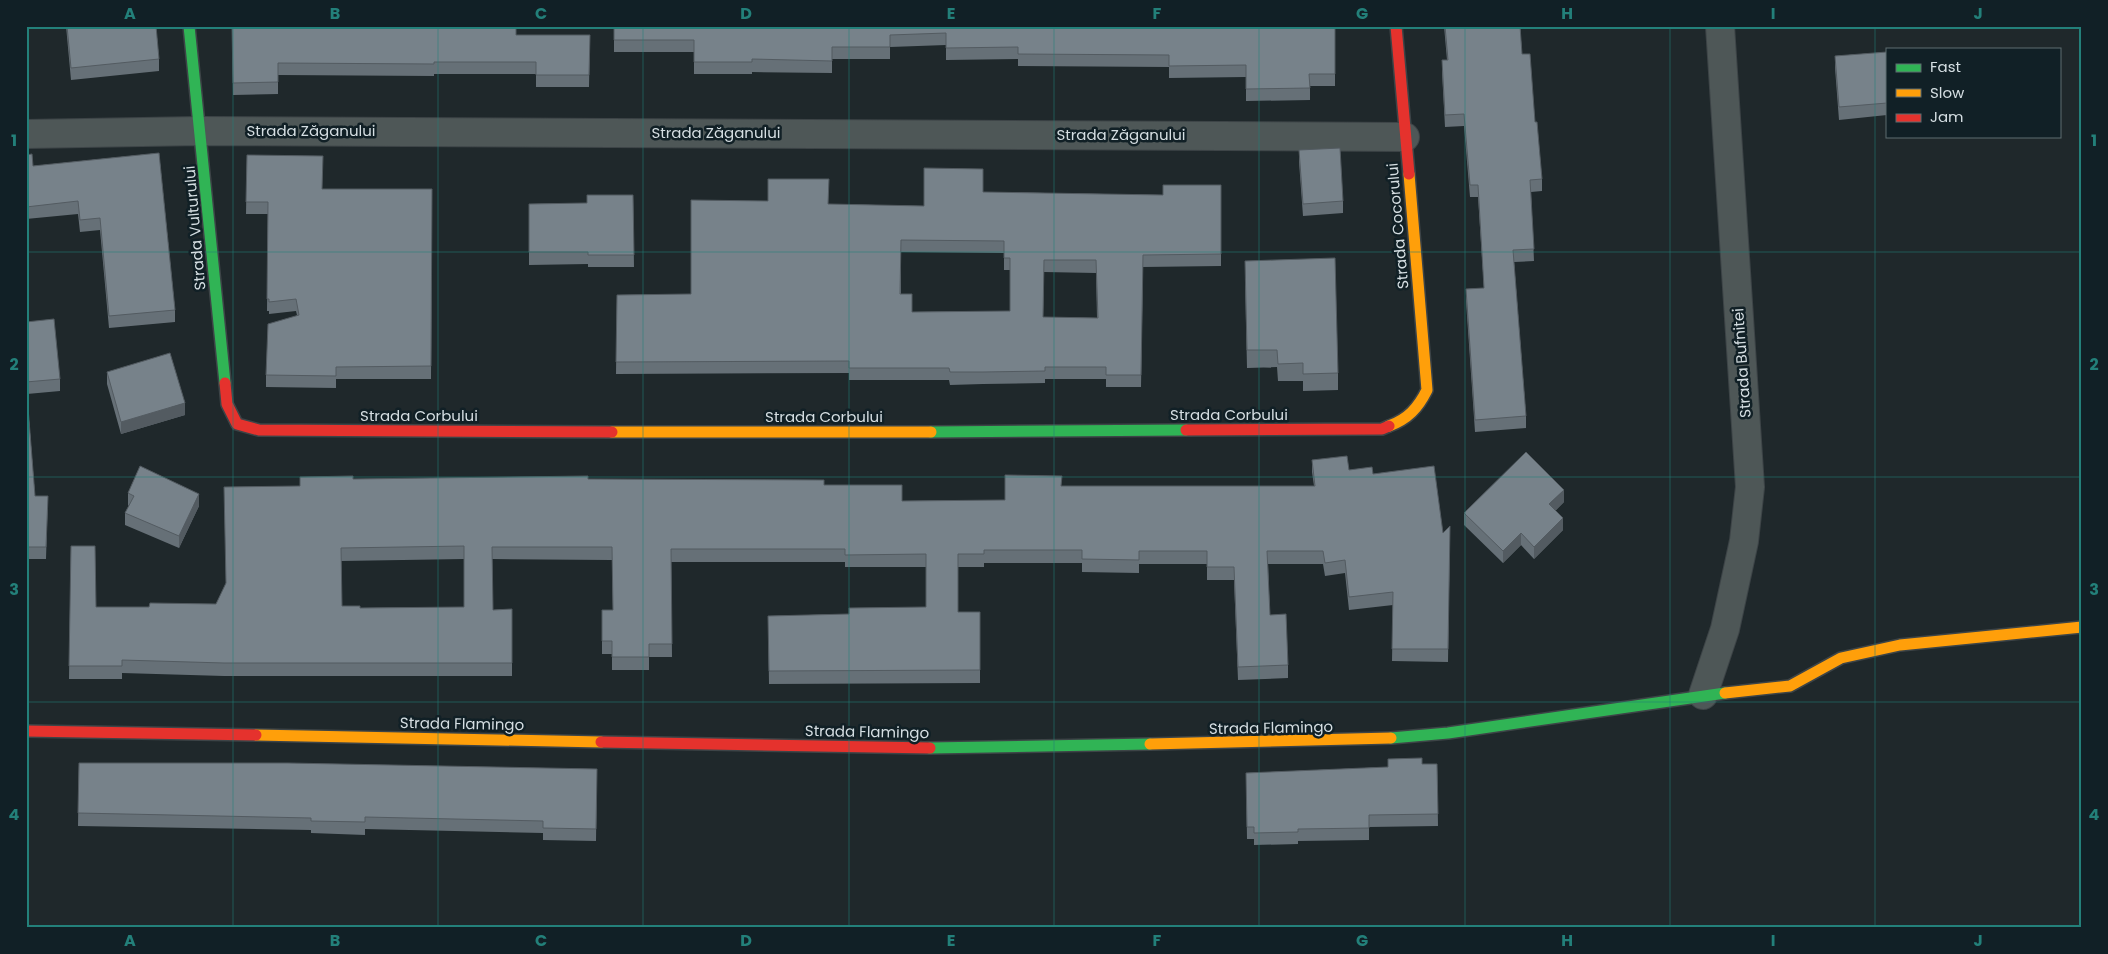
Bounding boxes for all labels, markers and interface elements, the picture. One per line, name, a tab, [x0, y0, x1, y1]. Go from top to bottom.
text: A	[124, 2, 136, 25]
text: B	[330, 2, 340, 25]
text: C	[535, 2, 547, 25]
text: D	[740, 2, 752, 25]
text: E	[947, 2, 955, 25]
text: F	[1153, 2, 1162, 25]
text: G	[1356, 2, 1368, 25]
text: H	[1561, 2, 1573, 25]
text: I	[1771, 2, 1775, 25]
text: J	[1973, 2, 1983, 25]
legend	[1886, 48, 2060, 138]
text: Fast	[1930, 56, 1961, 77]
text: Slow	[1930, 82, 1965, 103]
text: Jam	[1930, 106, 1964, 127]
street label: Strada Zăganului	[246, 120, 376, 141]
street label: Strada Zăganului	[651, 122, 781, 143]
street label: Strada Zăganului	[1056, 124, 1186, 145]
text: 1	[11, 129, 17, 152]
text: 1	[2091, 129, 2097, 152]
street label: Strada Cocorului	[1382, 162, 1413, 290]
street label: Strada Vulturului	[179, 165, 210, 291]
street label: Strada Bufnitei	[1727, 308, 1756, 419]
text: 2	[9, 353, 19, 376]
text: 2	[2089, 353, 2099, 376]
street label: Strada Corbului	[1170, 404, 1288, 425]
street label: Strada Corbului	[360, 405, 478, 426]
street label: Strada Corbului	[765, 406, 883, 427]
text: 3	[9, 578, 19, 601]
text: 3	[2089, 578, 2099, 601]
street label: Strada Flamingo	[400, 712, 524, 735]
street label: Strada Flamingo	[1209, 716, 1333, 739]
street label: Strada Flamingo	[805, 720, 929, 743]
text: 4	[9, 803, 20, 826]
text: 4	[2089, 803, 2100, 826]
text: A	[124, 929, 136, 952]
text: B	[330, 929, 340, 952]
text: C	[535, 929, 547, 952]
text: D	[740, 929, 752, 952]
text: E	[947, 929, 955, 952]
text: F	[1153, 929, 1162, 952]
text: G	[1356, 929, 1368, 952]
text: H	[1561, 929, 1573, 952]
text: I	[1771, 929, 1775, 952]
text: J	[1973, 929, 1983, 952]

